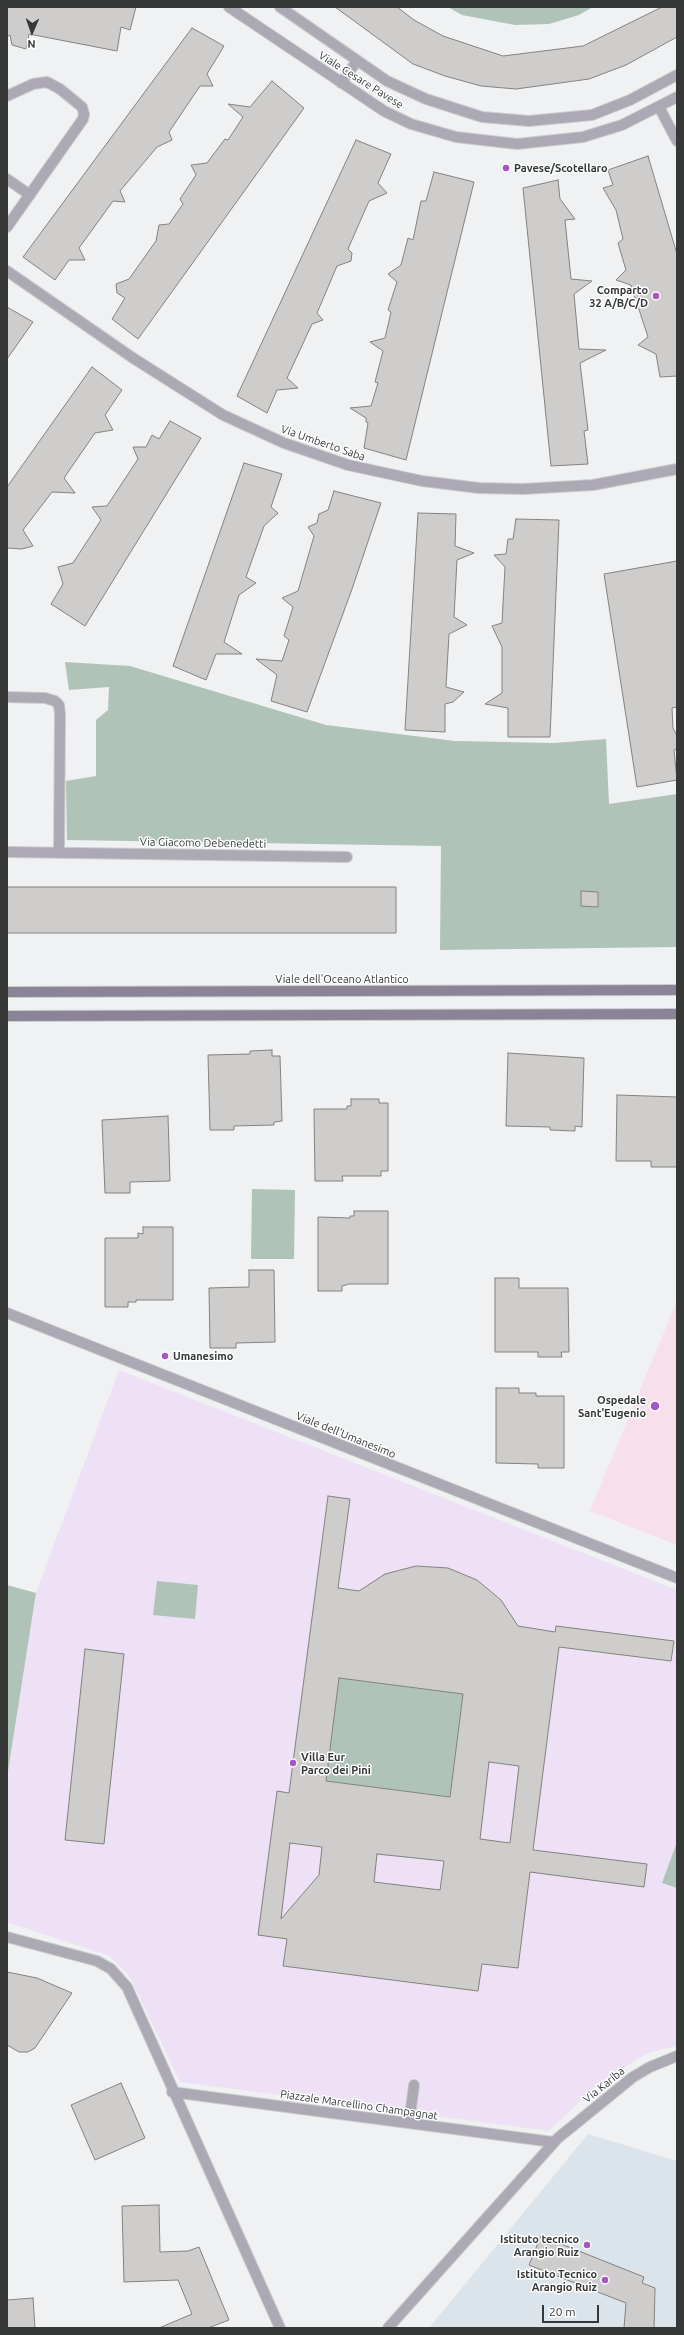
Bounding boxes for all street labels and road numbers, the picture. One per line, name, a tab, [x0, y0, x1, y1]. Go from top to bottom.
street label: Viale Cesare Pavese	[316, 49, 406, 111]
street label: Via Umberto Saba	[279, 422, 367, 464]
street label: Via Giacomo Debenedetti	[140, 835, 266, 851]
street label: Viale dell'Oceano Atlantico	[275, 972, 409, 986]
street label: Viale dell'Umanesimo	[294, 1409, 398, 1461]
street label: Via Kariba	[581, 2064, 627, 2106]
street label: Piazzale Marcellino Champagnat	[279, 2087, 439, 2123]

